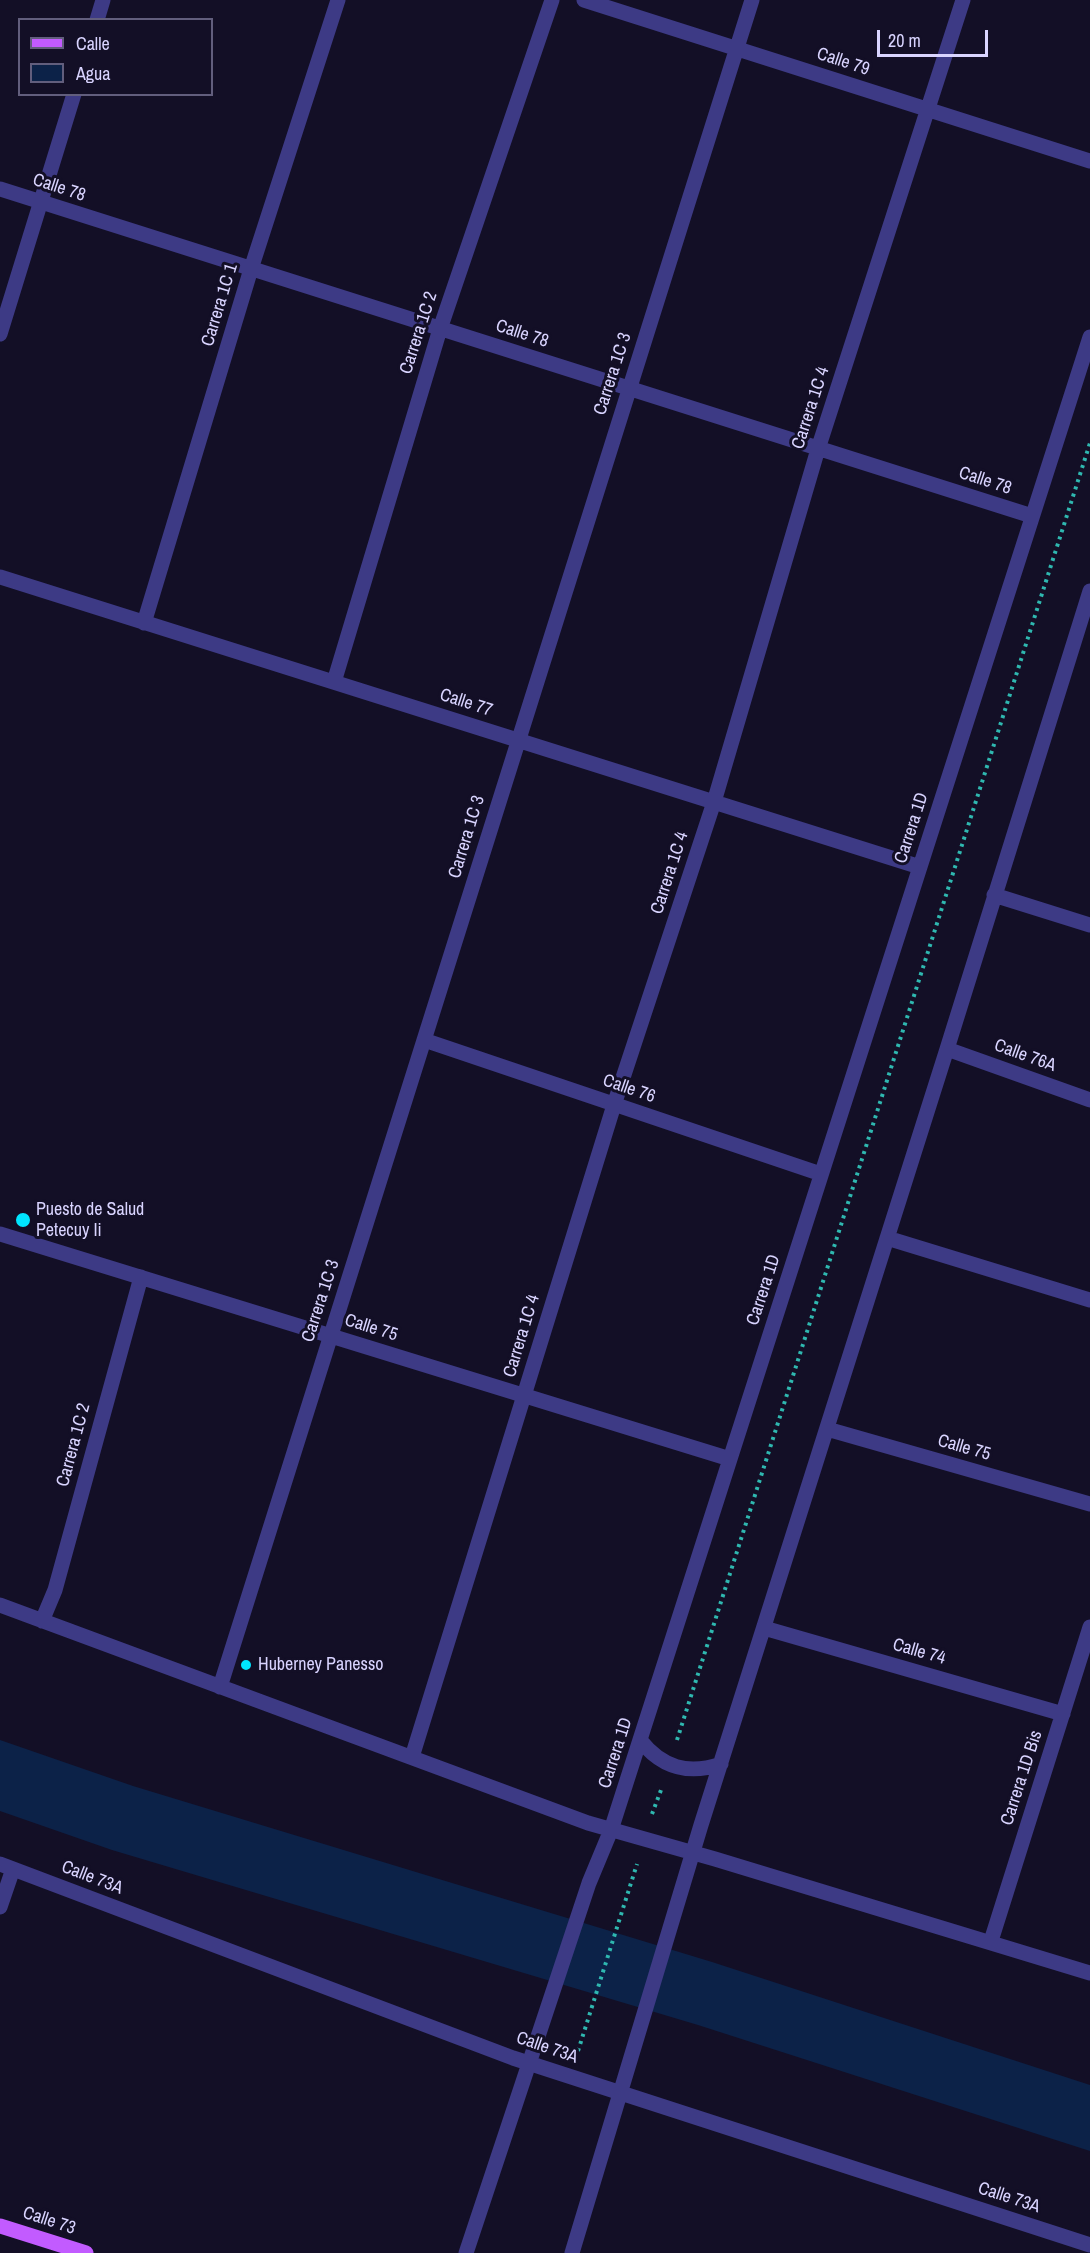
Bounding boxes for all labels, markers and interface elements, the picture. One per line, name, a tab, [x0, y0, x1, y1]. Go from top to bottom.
legend	[18, 18, 213, 96]
scale bar	[880, 18, 991, 56]
text: 20 m	[888, 28, 921, 53]
text: Calle	[76, 31, 110, 56]
street label: Calle 79	[814, 43, 872, 81]
text: Agua	[76, 61, 110, 86]
street label: Calle 78	[30, 169, 88, 207]
street label: Carrera 1C 1	[197, 261, 243, 349]
street label: Carrera 1C 2	[396, 289, 442, 377]
street label: Calle 78	[493, 315, 551, 353]
street label: Carrera 1C 3	[590, 330, 636, 418]
street label: Carrera 1C 4	[788, 364, 834, 452]
street label: Calle 78	[956, 462, 1014, 500]
street label: Calle 77	[437, 684, 495, 722]
street label: Carrera 1D	[890, 790, 934, 866]
street label: Carrera 1C 3	[444, 793, 490, 881]
street label: Carrera 1C 4	[647, 829, 693, 917]
street label: Calle 76A	[991, 1035, 1059, 1077]
street label: Calle 76	[600, 1070, 658, 1108]
place label: Puesto de Salud Petecuy Ii	[36, 1199, 144, 1242]
marker: Puesto de Salud Petecuy Ii	[14, 1211, 32, 1229]
street label: Carrera 1D	[742, 1252, 786, 1328]
street label: Carrera 1C 3	[298, 1257, 344, 1345]
street label: Carrera 1C 4	[499, 1292, 545, 1380]
street label: Calle 75	[342, 1310, 400, 1346]
street label: Carrera 1C 2	[53, 1401, 95, 1489]
street label: Calle 75	[935, 1430, 993, 1466]
street label: Calle 74	[890, 1634, 948, 1670]
place label: Huberney Panesso	[258, 1654, 384, 1676]
marker: Huberney Panesso	[239, 1658, 253, 1672]
street label: Carrera 1D	[594, 1715, 638, 1791]
street label: Carrera 1D Bis	[997, 1728, 1047, 1828]
street label: Calle 73A	[58, 1856, 126, 1900]
street label: Calle 73A	[513, 2027, 581, 2069]
street label: Calle 73A	[975, 2178, 1043, 2218]
street label: Calle 73	[20, 2202, 78, 2240]

